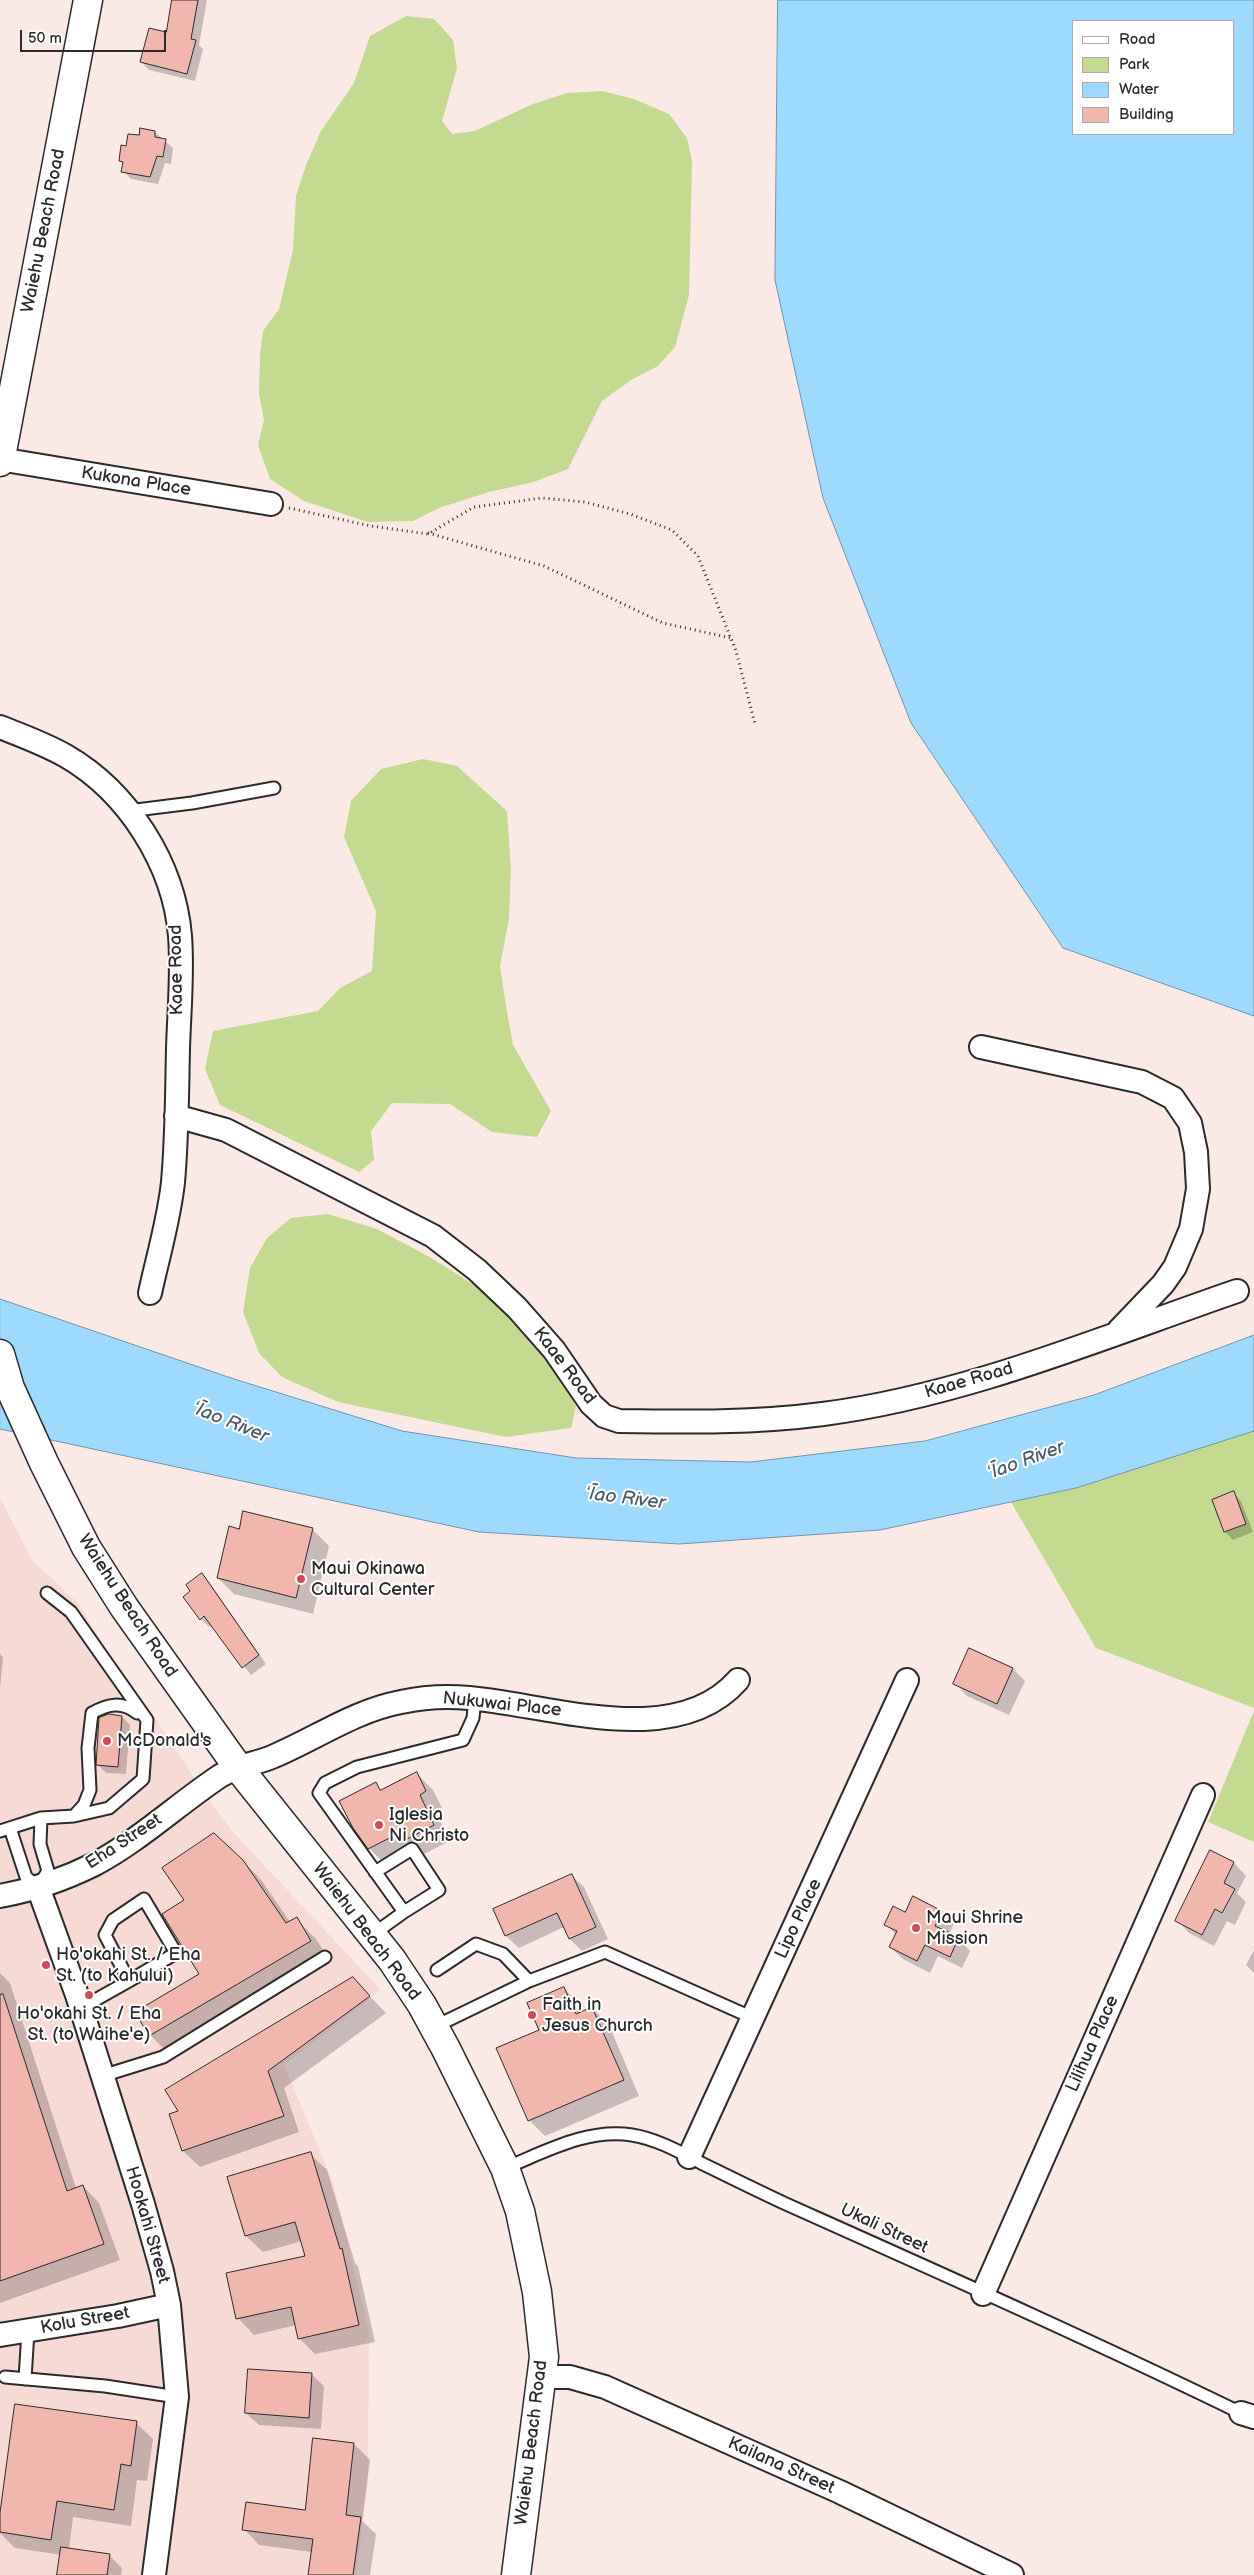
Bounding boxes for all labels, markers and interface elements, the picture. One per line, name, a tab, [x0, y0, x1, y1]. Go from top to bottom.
scale bar	[22, 20, 169, 52]
legend	[1072, 20, 1234, 135]
text: 50 m	[28, 29, 62, 48]
text: Road	[1119, 30, 1155, 49]
text: Park	[1119, 55, 1149, 74]
text: Water	[1119, 80, 1159, 99]
text: Building	[1119, 105, 1174, 124]
street label: Waiehu Beach Road	[18, 147, 70, 315]
street label: Kukona Place	[80, 463, 192, 501]
street label: Kaae Road	[165, 924, 189, 1016]
street label: Kaae Road	[528, 1323, 600, 1409]
street label: Kaae Road	[922, 1358, 1016, 1404]
water label: ʻĪao River	[188, 1397, 272, 1449]
water label: ʻĪao River	[984, 1436, 1068, 1486]
water label: ʻĪao River	[584, 1483, 666, 1515]
street label: Waiehu Beach Road	[73, 1530, 181, 1682]
place label: Maui Okinawa Cultural Center	[311, 1558, 434, 1600]
marker: Maui Okinawa Cultural Center	[295, 1573, 307, 1585]
street label: Nukuwai Place	[442, 1688, 562, 1722]
place label: McDonald's	[117, 1730, 211, 1752]
marker: McDonald's	[101, 1735, 113, 1747]
place label: Iglesia Ni Christo	[389, 1804, 469, 1846]
street label: Eha Street	[82, 1809, 166, 1875]
marker: Iglesia Ni Christo	[373, 1819, 385, 1831]
street label: Waiehu Beach Road	[307, 1859, 425, 2005]
street label: Lipo Place	[771, 1876, 827, 1962]
place label: Maui Shrine Mission	[926, 1907, 1023, 1950]
marker: Maui Shrine Mission	[910, 1922, 922, 1934]
place label: Ho'okahi St. / Eha St. (to Kahului)	[56, 1944, 201, 1986]
marker: Ho'okahi St. / Eha St. (to Kahului)	[40, 1959, 52, 1971]
marker: Ho'okahi St. / Eha St. (to Waihe'e)	[83, 1989, 95, 2001]
street label: Lilihua Place	[1062, 1992, 1124, 2096]
place label: Faith in Jesus Church	[542, 1994, 653, 2036]
place label: Ho'okahi St. / Eha St. (to Waihe'e)	[17, 2003, 161, 2046]
marker: Faith in Jesus Church	[526, 2009, 538, 2021]
street label: Hookahi Street	[120, 2164, 174, 2286]
street label: Ukali Street	[837, 2199, 931, 2259]
street label: Kolu Street	[39, 2303, 131, 2339]
street label: Waiehu Beach Road	[511, 2359, 553, 2527]
street label: Kailana Street	[724, 2433, 838, 2499]

